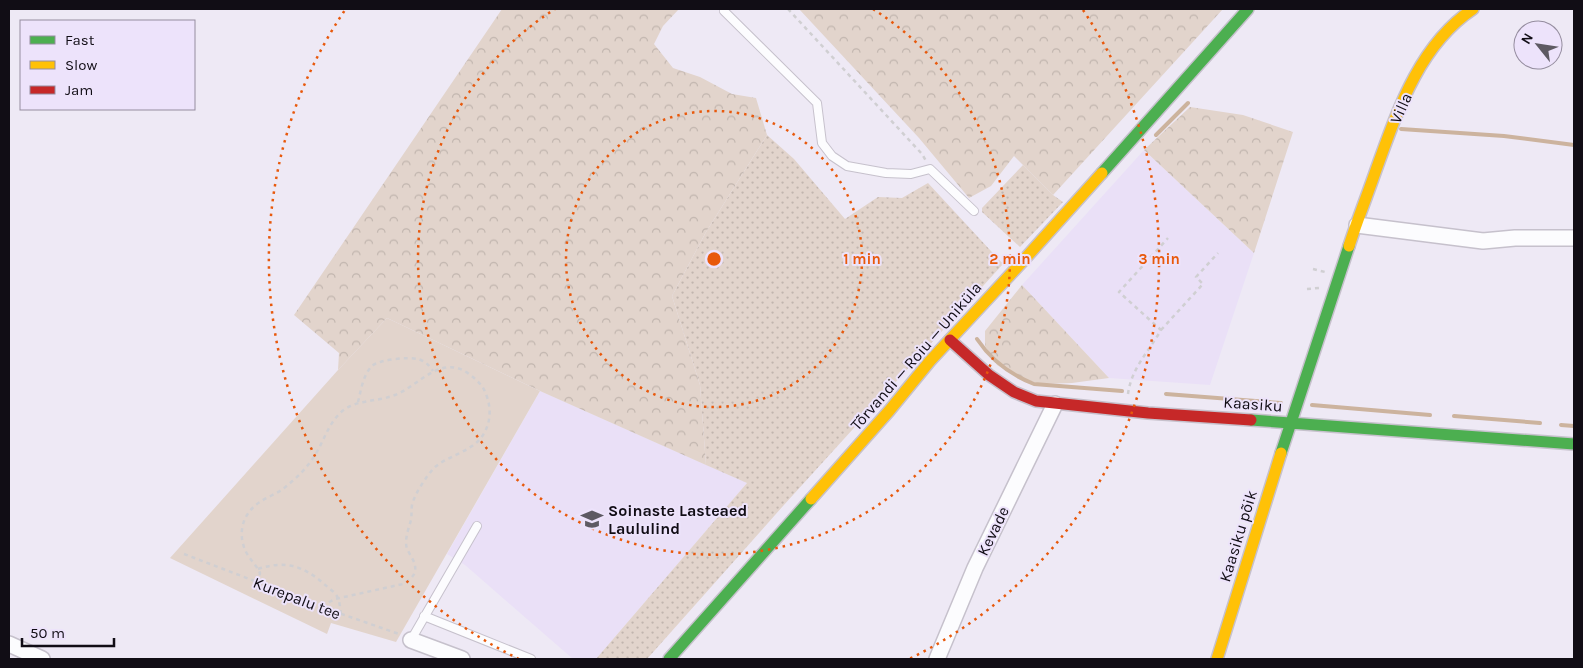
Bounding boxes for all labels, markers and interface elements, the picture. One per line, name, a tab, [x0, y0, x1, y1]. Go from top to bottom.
legend	[20, 20, 195, 110]
north arrow	[1513, 20, 1563, 70]
text: N	[1517, 30, 1537, 47]
text: Fast	[65, 31, 95, 49]
text: Slow	[65, 56, 97, 74]
text: Jam	[65, 81, 93, 99]
street label: Villa	[1386, 90, 1416, 126]
centre of rings	[705, 250, 723, 268]
text: 1 min	[843, 250, 881, 268]
text: 2 min	[989, 250, 1031, 268]
text: 3 min	[1138, 250, 1180, 268]
street label: Tõrvandi — Roiu — Uniküla	[846, 278, 986, 434]
street label: Kaasiku	[1223, 392, 1283, 416]
street label: Kaasiku põik	[1215, 488, 1261, 584]
place label: Soinaste Lasteaed Laululind	[608, 501, 747, 538]
street label: Kevade	[973, 503, 1013, 559]
school or university icon: Soinaste Lasteaed Laululind	[579, 506, 605, 532]
street label: Kurepalu tee	[251, 573, 343, 623]
scale bar	[22, 616, 115, 648]
text: 50 m	[30, 624, 65, 642]

